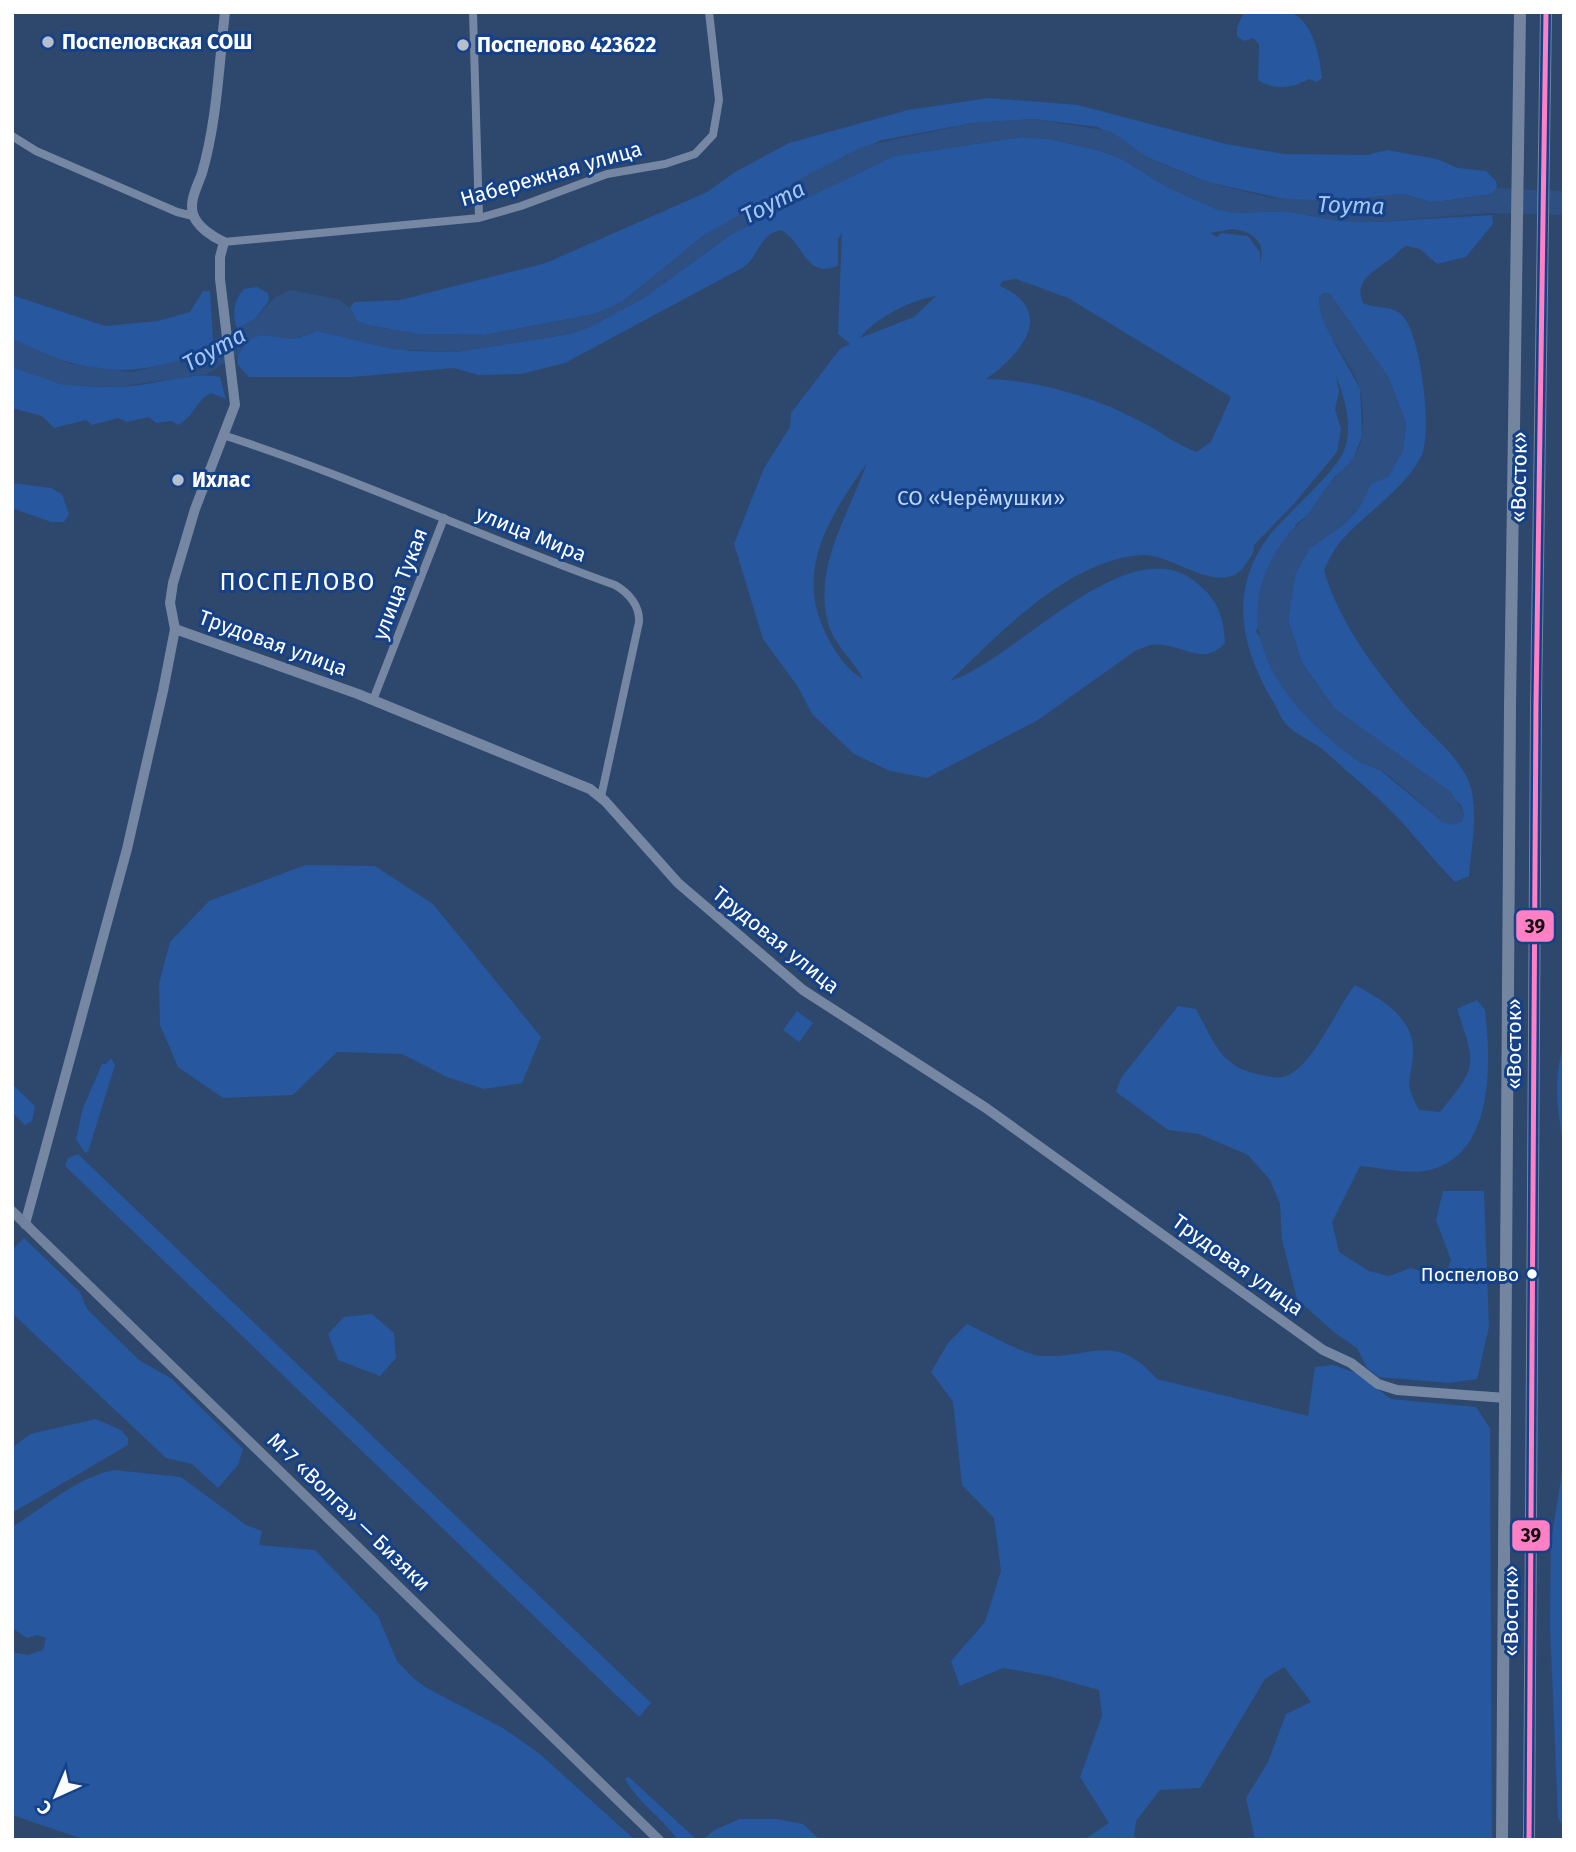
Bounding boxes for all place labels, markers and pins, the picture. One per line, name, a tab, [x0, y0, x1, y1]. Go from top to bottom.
place label: Поспеловская СОШ	[62, 29, 252, 55]
place label: Поспелово 423622	[477, 32, 656, 58]
marker: Поспеловская СОШ	[40, 34, 56, 50]
marker: Поспелово 423622	[455, 37, 471, 53]
place label: Ихлас	[192, 467, 250, 493]
marker: Ихлас	[170, 472, 186, 488]
place label: Поспелово	[1421, 1263, 1519, 1286]
marker: Поспелово	[1525, 1267, 1539, 1281]

